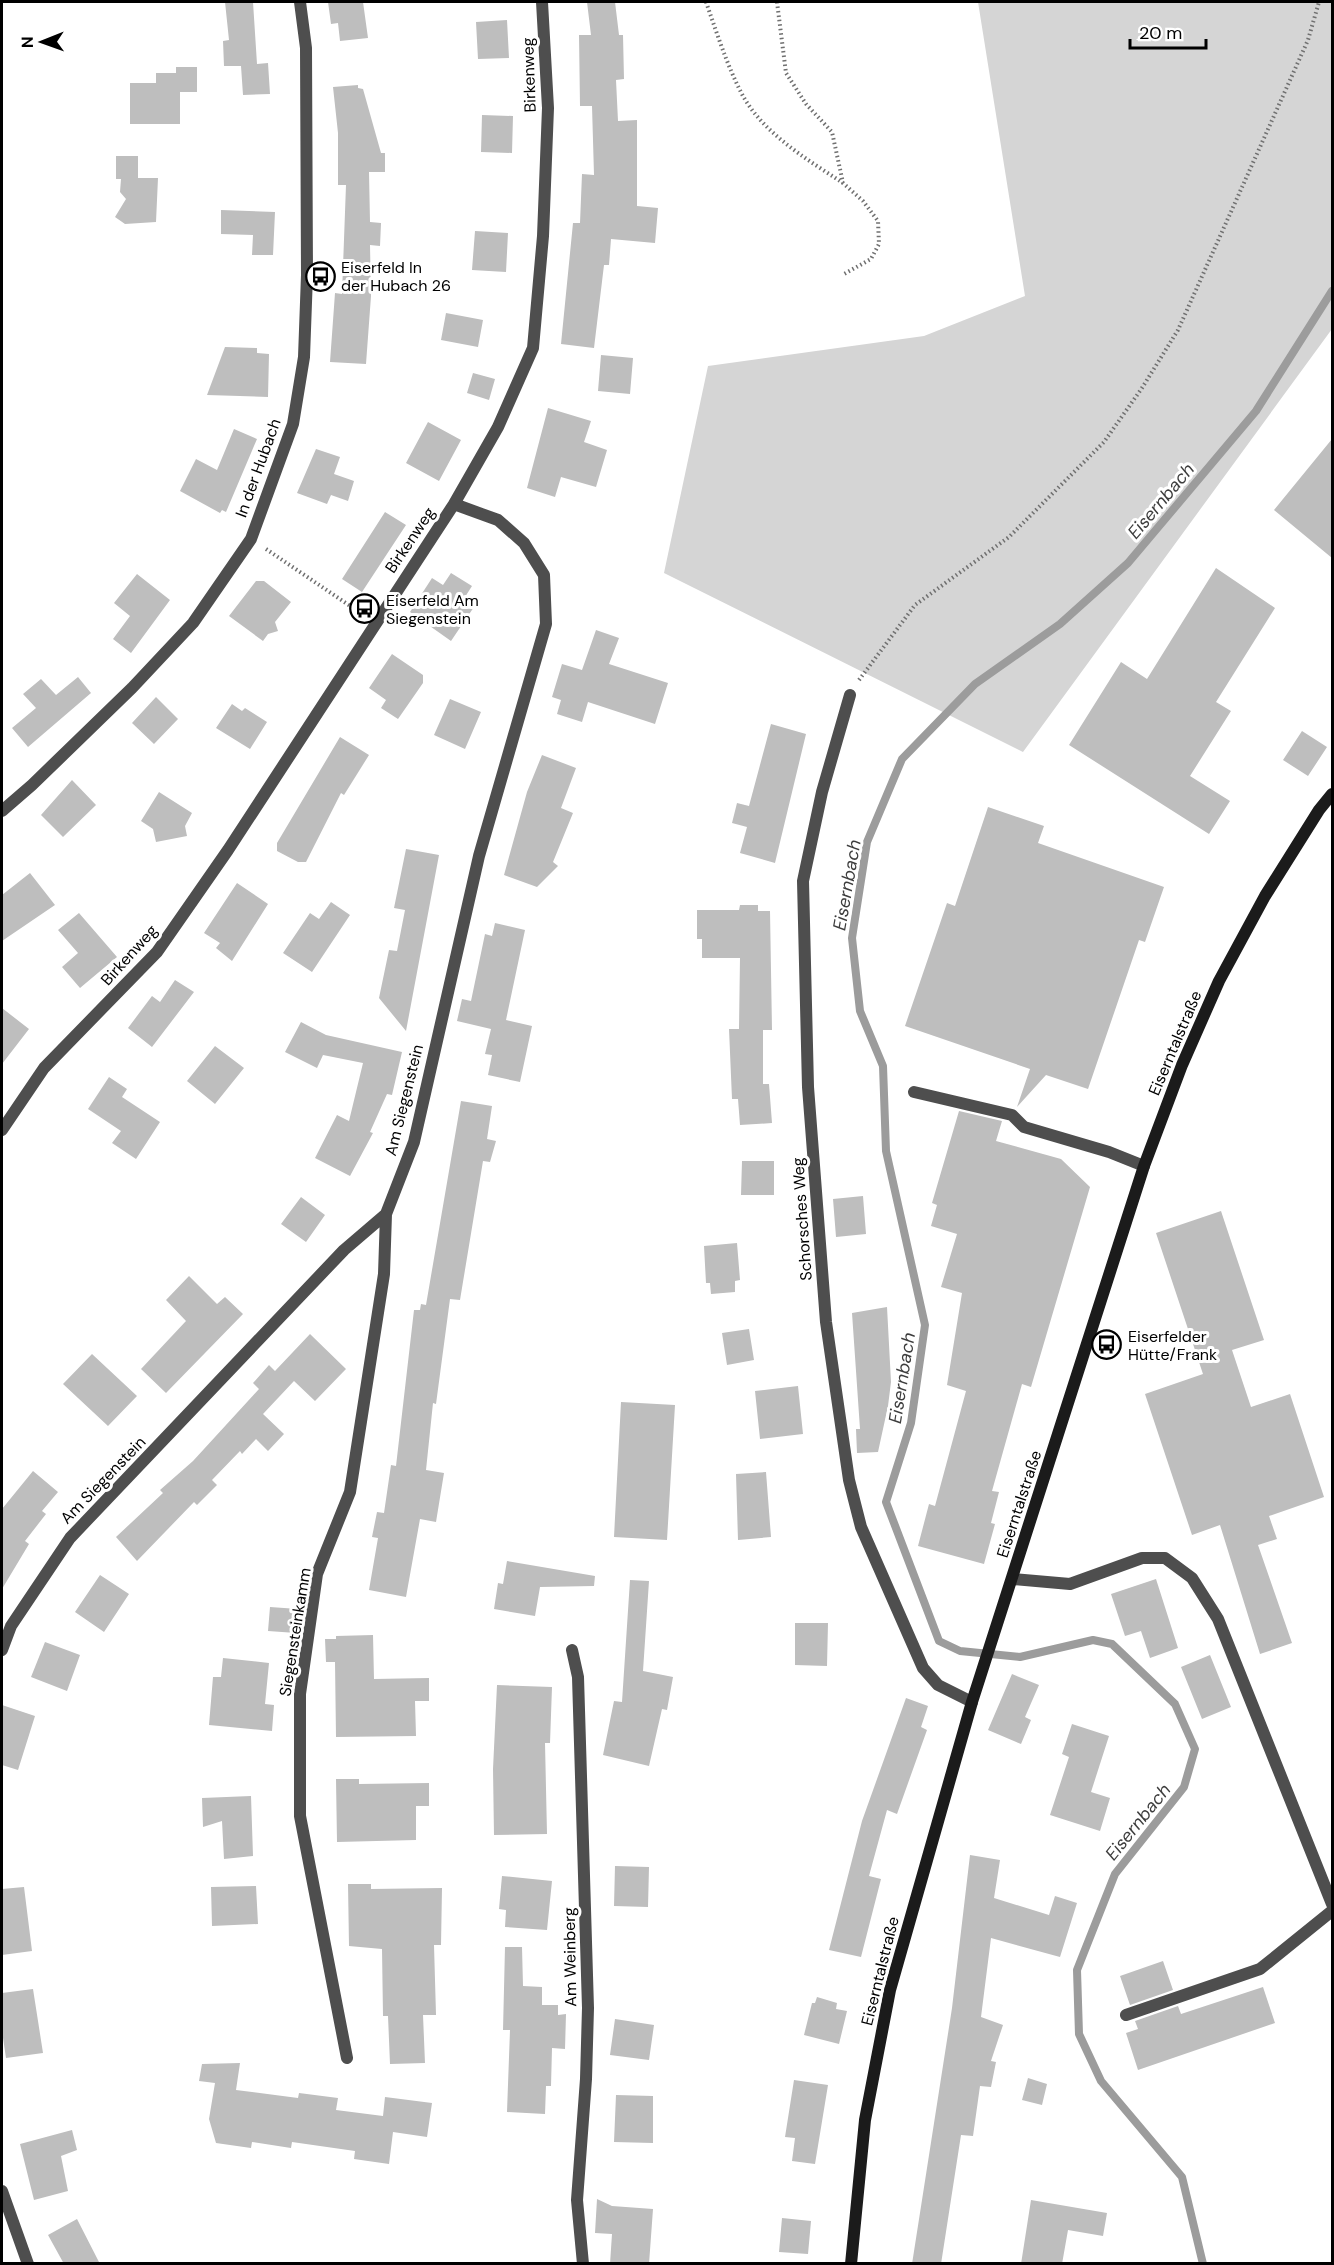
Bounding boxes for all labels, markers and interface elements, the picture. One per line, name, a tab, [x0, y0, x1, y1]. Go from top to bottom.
north arrow	[12, 12, 72, 72]
scale bar	[1130, 12, 1206, 50]
text: 20 m	[1139, 21, 1182, 45]
text: N	[17, 36, 38, 48]
street label: Birkenweg	[517, 37, 541, 113]
place label: Eiserfeld In der Hubach 26	[341, 257, 451, 296]
bus stop icon: Eiserfeld In der Hubach 26	[304, 260, 336, 292]
street label: In der Hubach	[230, 416, 286, 520]
water label: Eisernbach	[1122, 458, 1200, 544]
street label: Birkenweg	[380, 503, 440, 577]
place label: Eiserfeld Am Siegenstein	[386, 590, 479, 629]
bus stop icon: Eiserfeld Am Siegenstein	[349, 593, 381, 625]
water label: Eisernbach	[827, 838, 867, 932]
street label: Birkenweg	[96, 920, 162, 990]
street label: Eiserntalstraße	[1144, 988, 1206, 1098]
street label: Am Siegenstein	[380, 1042, 428, 1158]
street label: Schorsches Weg	[787, 1157, 817, 1281]
place label: Eiserfelder Hütte/Frank	[1128, 1326, 1217, 1365]
bus stop icon: Eiserfelder Hütte/Frank	[1091, 1329, 1123, 1361]
water label: Eisernbach	[883, 1331, 921, 1425]
street label: Am Siegenstein	[56, 1432, 150, 1528]
street label: Eiserntalstraße	[992, 1448, 1046, 1560]
street label: Siegensteinkamm	[274, 1566, 316, 1698]
water label: Eisernbach	[1100, 1779, 1176, 1865]
street label: Am Weinberg	[559, 1907, 581, 2007]
street label: Eiserntalstraße	[856, 1914, 904, 2028]

